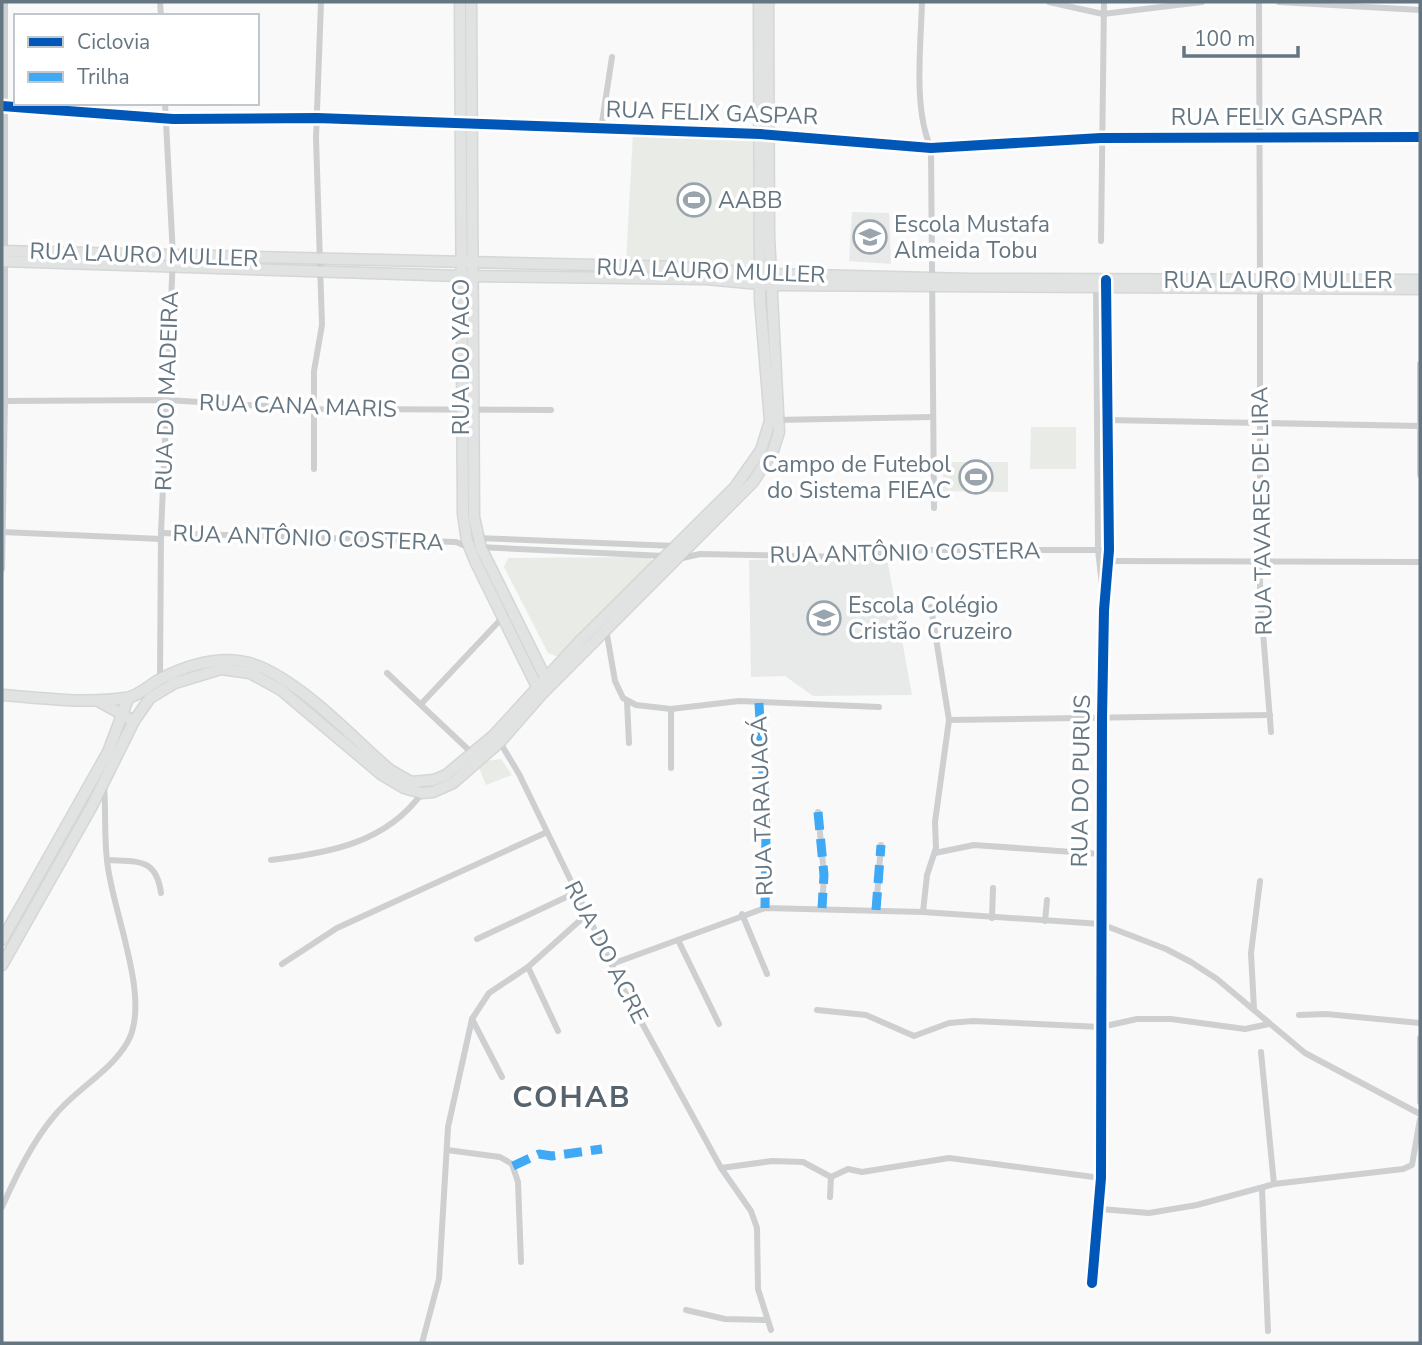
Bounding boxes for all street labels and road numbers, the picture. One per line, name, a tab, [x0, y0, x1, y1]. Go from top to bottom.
street label: RUA FELIX GASPAR	[605, 94, 819, 132]
street label: RUA FELIX GASPAR	[1171, 102, 1383, 133]
street label: RUA LAURO MULLER	[29, 236, 259, 274]
street label: RUA LAURO MULLER	[596, 252, 826, 290]
street label: RUA LAURO MULLER	[1163, 265, 1393, 296]
street label: RUA DO YACO	[446, 279, 477, 435]
street label: RUA DO MADEIRA	[148, 290, 186, 491]
street label: RUA TAVARES DE LIRA	[1244, 386, 1280, 636]
street label: RUA CANA MARIS	[198, 387, 398, 425]
street label: RUA ANTÔNIO COSTERA	[172, 518, 444, 558]
street label: RUA ANTÔNIO COSTERA	[769, 535, 1041, 571]
street label: RUA DO PURUS	[1064, 694, 1098, 868]
street label: RUA TARAUACÁ	[743, 715, 781, 897]
street label: RUA DO ACRE	[557, 875, 655, 1029]

